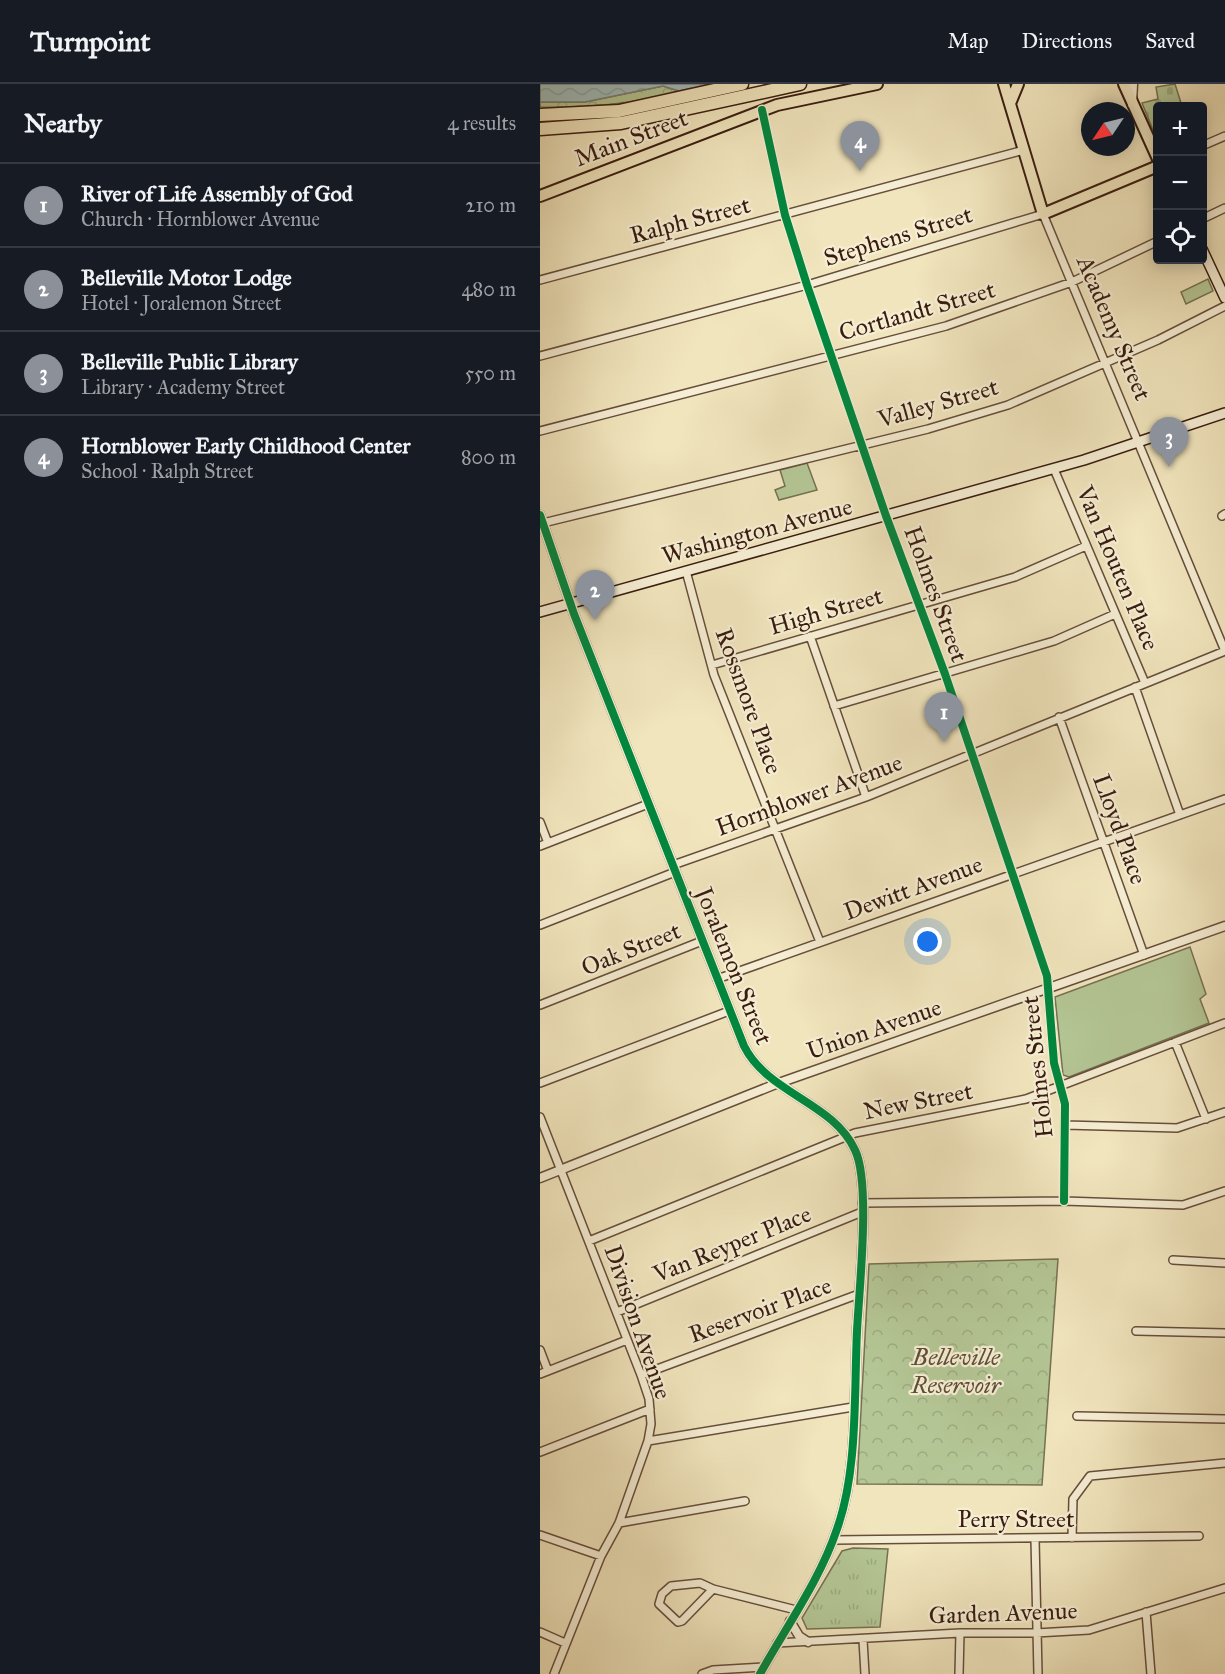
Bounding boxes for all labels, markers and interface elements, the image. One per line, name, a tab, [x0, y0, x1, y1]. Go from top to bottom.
text: Turnpoint	[30, 24, 150, 59]
text: Map	[948, 28, 989, 54]
text: Directions	[1022, 28, 1112, 54]
text: Saved	[1145, 28, 1195, 54]
street label: Main Street	[570, 102, 693, 173]
north arrow	[1081, 102, 1135, 156]
map controls	[1153, 102, 1207, 264]
button: +	[1153, 102, 1207, 156]
text: Nearby	[24, 107, 102, 139]
text: 4 results	[447, 111, 516, 135]
pin: 4	[840, 122, 880, 171]
button: −	[1153, 156, 1207, 210]
text: River of Life Assembly of God	[81, 180, 353, 207]
street label: Ralph Street	[626, 189, 754, 250]
text: 1	[40, 193, 47, 217]
text: 210 m	[466, 193, 516, 217]
street label: Stephens Street	[820, 199, 976, 273]
text: Church · Hornblower Avenue	[81, 207, 320, 231]
button: locate	[1153, 210, 1207, 264]
street label: Academy Street	[1070, 250, 1158, 405]
text: Belleville Motor Lodge	[81, 264, 292, 291]
street label: Cortlandt Street	[836, 274, 999, 348]
text: 2	[39, 277, 48, 301]
text: 480 m	[461, 277, 516, 301]
text: Hotel · Joralemon Street	[81, 291, 281, 315]
text: Belleville Public Library	[81, 348, 298, 375]
text: 3	[40, 361, 48, 385]
text: 550 m	[465, 361, 516, 385]
street label: Valley Street	[873, 371, 1002, 435]
text: Library · Academy Street	[81, 375, 285, 399]
pin: 3	[1150, 418, 1188, 467]
text: Hornblower Early Childhood Center	[81, 432, 411, 459]
text: 4	[38, 445, 49, 469]
text: 800 m	[461, 445, 516, 469]
text: School · Ralph Street	[81, 459, 254, 483]
street label: Van Houten Place	[1069, 480, 1166, 655]
street label: Washington Avenue	[659, 491, 855, 571]
street label: Holmes Street	[897, 522, 975, 667]
pin: 2	[576, 570, 614, 620]
street label: High Street	[766, 580, 887, 642]
street label: Rossmore Place	[709, 624, 789, 778]
pin: 1	[924, 692, 964, 742]
street label: Hornblower Avenue	[712, 747, 906, 843]
street label: Lloyd Place	[1086, 770, 1154, 888]
street label: Dewitt Avenue	[840, 849, 986, 927]
street label: Joralemon Street	[688, 880, 779, 1050]
street label: Oak Street	[577, 915, 685, 982]
your location	[913, 927, 942, 956]
street label: Union Avenue	[803, 992, 945, 1066]
street label: Holmes Street	[1015, 994, 1059, 1140]
street label: New Street	[861, 1076, 976, 1126]
street label: Van Reyper Place	[648, 1199, 815, 1290]
street label: Division Avenue	[598, 1241, 678, 1403]
street label: Reservoir Place	[685, 1270, 835, 1350]
park label: Belleville Reservoir	[910, 1342, 1003, 1400]
street label: Perry Street	[957, 1504, 1075, 1534]
street label: Garden Avenue	[928, 1595, 1078, 1631]

